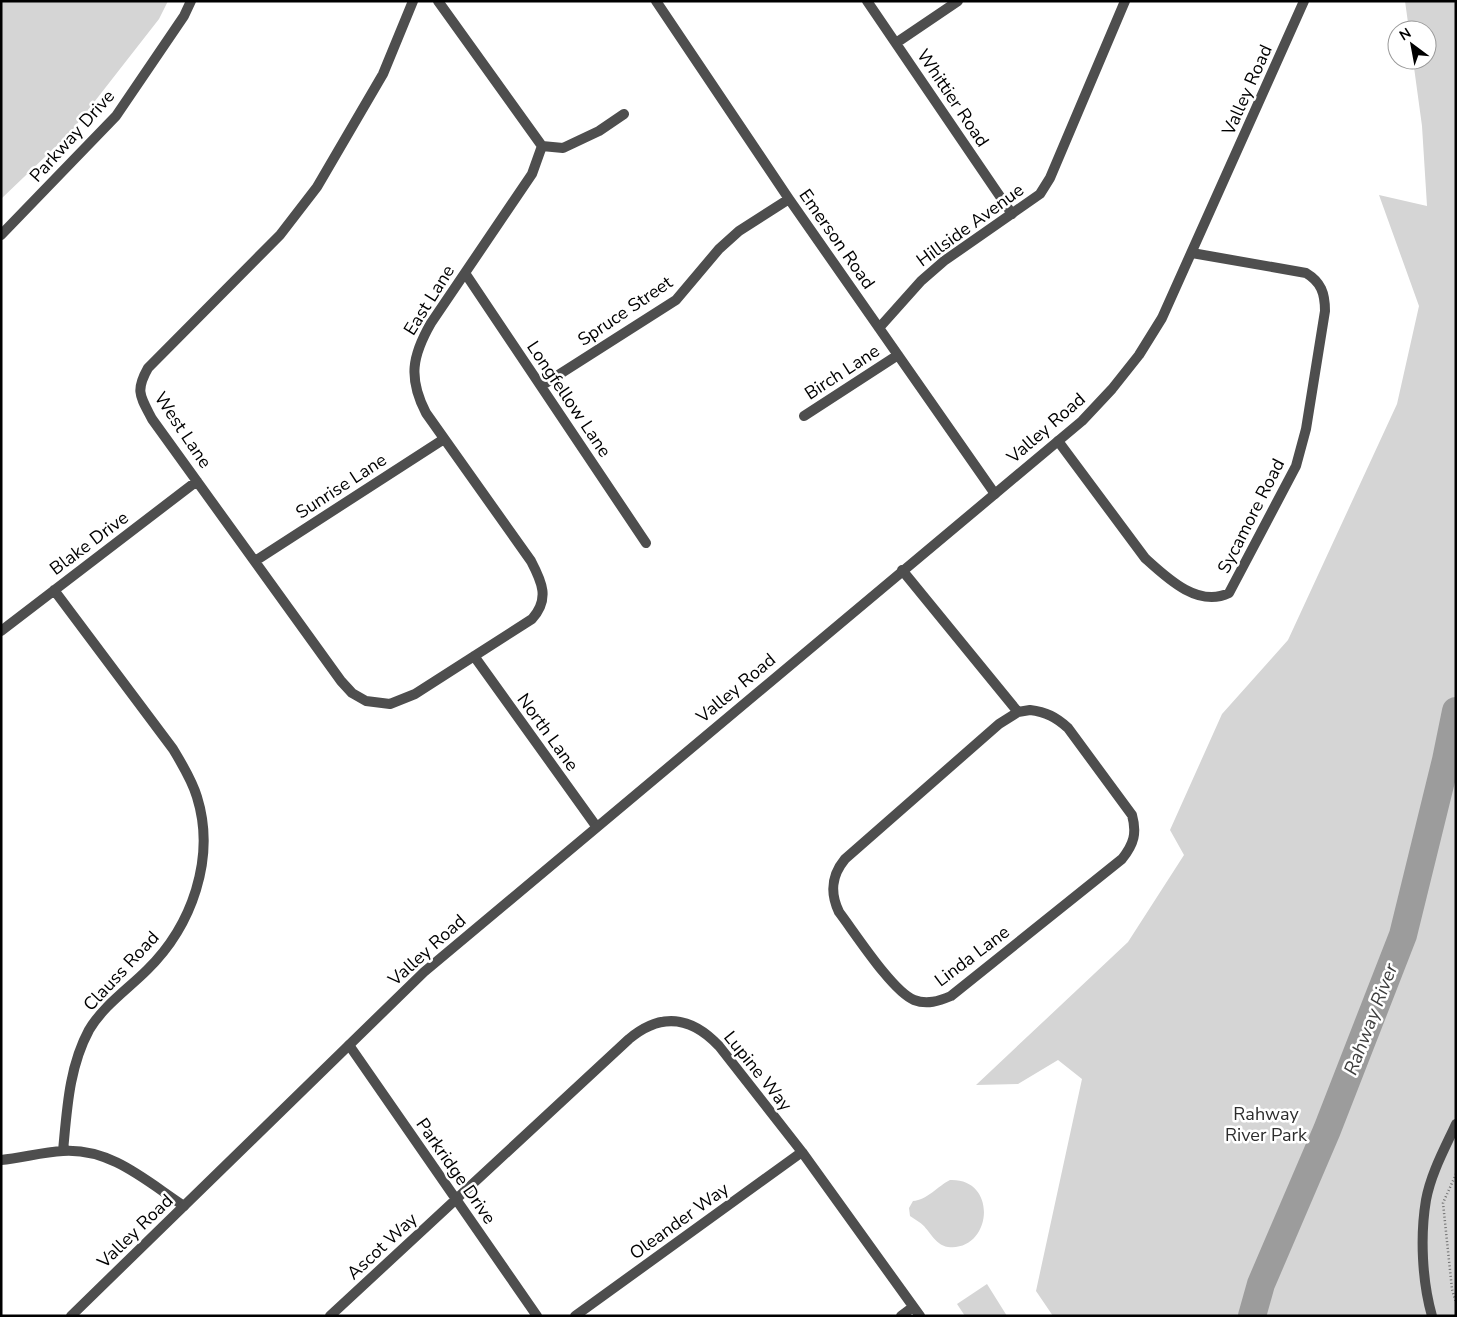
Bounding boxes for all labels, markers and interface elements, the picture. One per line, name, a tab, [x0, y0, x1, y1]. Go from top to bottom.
north arrow	[1387, 20, 1437, 70]
text: N	[1396, 24, 1415, 45]
street label: Valley Road	[1216, 41, 1278, 140]
street label: Whittier Road	[911, 44, 995, 152]
street label: Parkway Drive	[24, 85, 120, 187]
street label: Hillside Avenue	[911, 178, 1029, 272]
street label: Emerson Road	[794, 184, 880, 294]
street label: East Lane	[398, 260, 460, 340]
street label: Spruce Street	[573, 270, 678, 352]
street label: Longfellow Lane	[521, 336, 617, 462]
street label: Birch Lane	[800, 339, 884, 405]
street label: West Lane	[149, 387, 217, 473]
street label: Valley Road	[1001, 387, 1090, 469]
street label: Sunrise Lane	[291, 448, 391, 524]
street label: Sycamore Road	[1212, 455, 1290, 577]
street label: Blake Drive	[45, 506, 133, 580]
street label: Valley Road	[690, 648, 781, 729]
street label: North Lane	[512, 688, 584, 776]
street label: Valley Road	[382, 909, 471, 992]
street label: Linda Lane	[930, 920, 1014, 992]
street label: Clauss Road	[78, 926, 164, 1016]
water label: Rahway River	[1338, 959, 1405, 1079]
street label: Lupine Way	[718, 1026, 798, 1117]
park label: Rahway River Park	[1225, 1102, 1308, 1147]
street label: Parkridge Drive	[410, 1113, 502, 1229]
street label: Oleander Way	[625, 1176, 734, 1265]
street label: Valley Road	[91, 1189, 178, 1274]
street label: Ascot Way	[342, 1207, 423, 1285]

